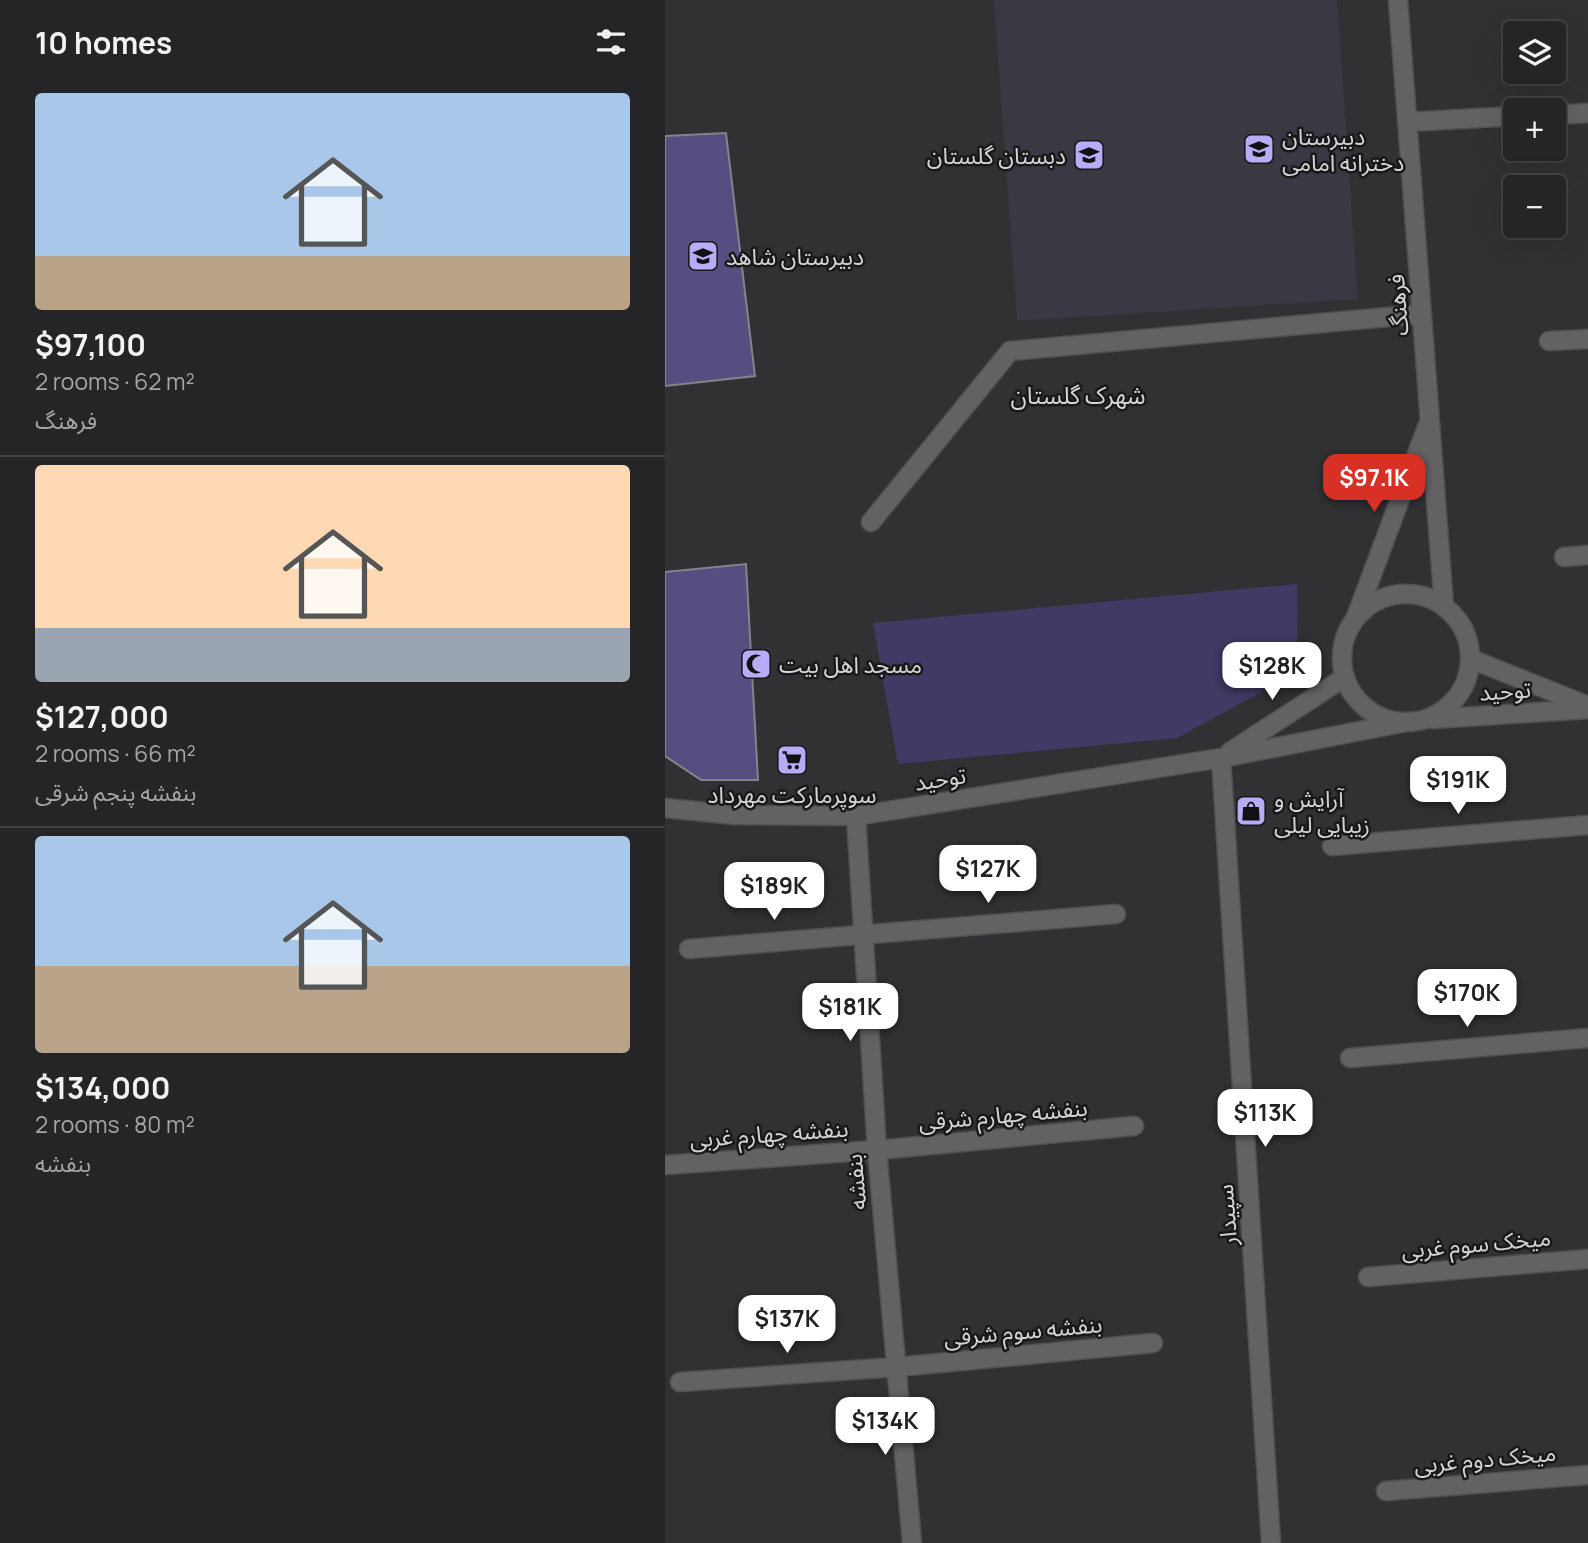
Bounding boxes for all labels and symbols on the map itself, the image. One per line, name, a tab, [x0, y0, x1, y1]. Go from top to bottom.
place label: دبیرستان دخترانه امامی	[1282, 120, 1404, 178]
school or university icon: دبیرستان دخترانه امامی	[1242, 132, 1276, 166]
school or university icon: دبستان گلستان	[1072, 138, 1106, 172]
place label: دبستان گلستان	[927, 139, 1066, 171]
school or university icon: دبیرستان شاهد	[686, 239, 720, 273]
place label: دبیرستان شاهد	[726, 240, 864, 272]
street label: فرهنگ	[1379, 273, 1415, 337]
district label: شهرک گلستان	[1010, 378, 1146, 411]
pin: $97.1K	[1317, 454, 1431, 514]
pin: $128K	[1223, 642, 1321, 702]
mosque icon: مسجد اهل بیت	[739, 647, 773, 681]
place label: مسجد اهل بیت	[779, 648, 922, 680]
street label: توحید	[1478, 672, 1532, 708]
supermarket icon: سوپرمارکت مهرداد	[775, 743, 809, 777]
pin: $191K	[1409, 756, 1507, 816]
street label: توحید	[912, 758, 968, 798]
place label: سوپرمارکت مهرداد	[707, 778, 877, 810]
place label: آرایش و زیبایی لیلی	[1274, 782, 1370, 840]
shop icon: آرایش و زیبایی لیلی	[1234, 794, 1268, 828]
pin: $127K	[939, 846, 1037, 905]
pin: $189K	[725, 862, 823, 922]
pin: $170K	[1418, 970, 1516, 1029]
pin: $181K	[801, 984, 899, 1043]
pin: $113K	[1216, 1090, 1314, 1149]
street label: بنفشه چهارم شرقی	[917, 1091, 1089, 1140]
street label: بنفشه چهارم غربی	[689, 1111, 850, 1158]
street label: بنفشه	[837, 1153, 873, 1211]
street label: سپیدار	[1208, 1183, 1244, 1248]
street label: میخک سوم غربی	[1400, 1221, 1552, 1268]
pin: $137K	[738, 1296, 836, 1355]
street label: بنفشه سوم شرقی	[942, 1307, 1104, 1356]
pin: $134K	[836, 1398, 934, 1457]
street label: میخک دوم غربی	[1413, 1436, 1558, 1483]

